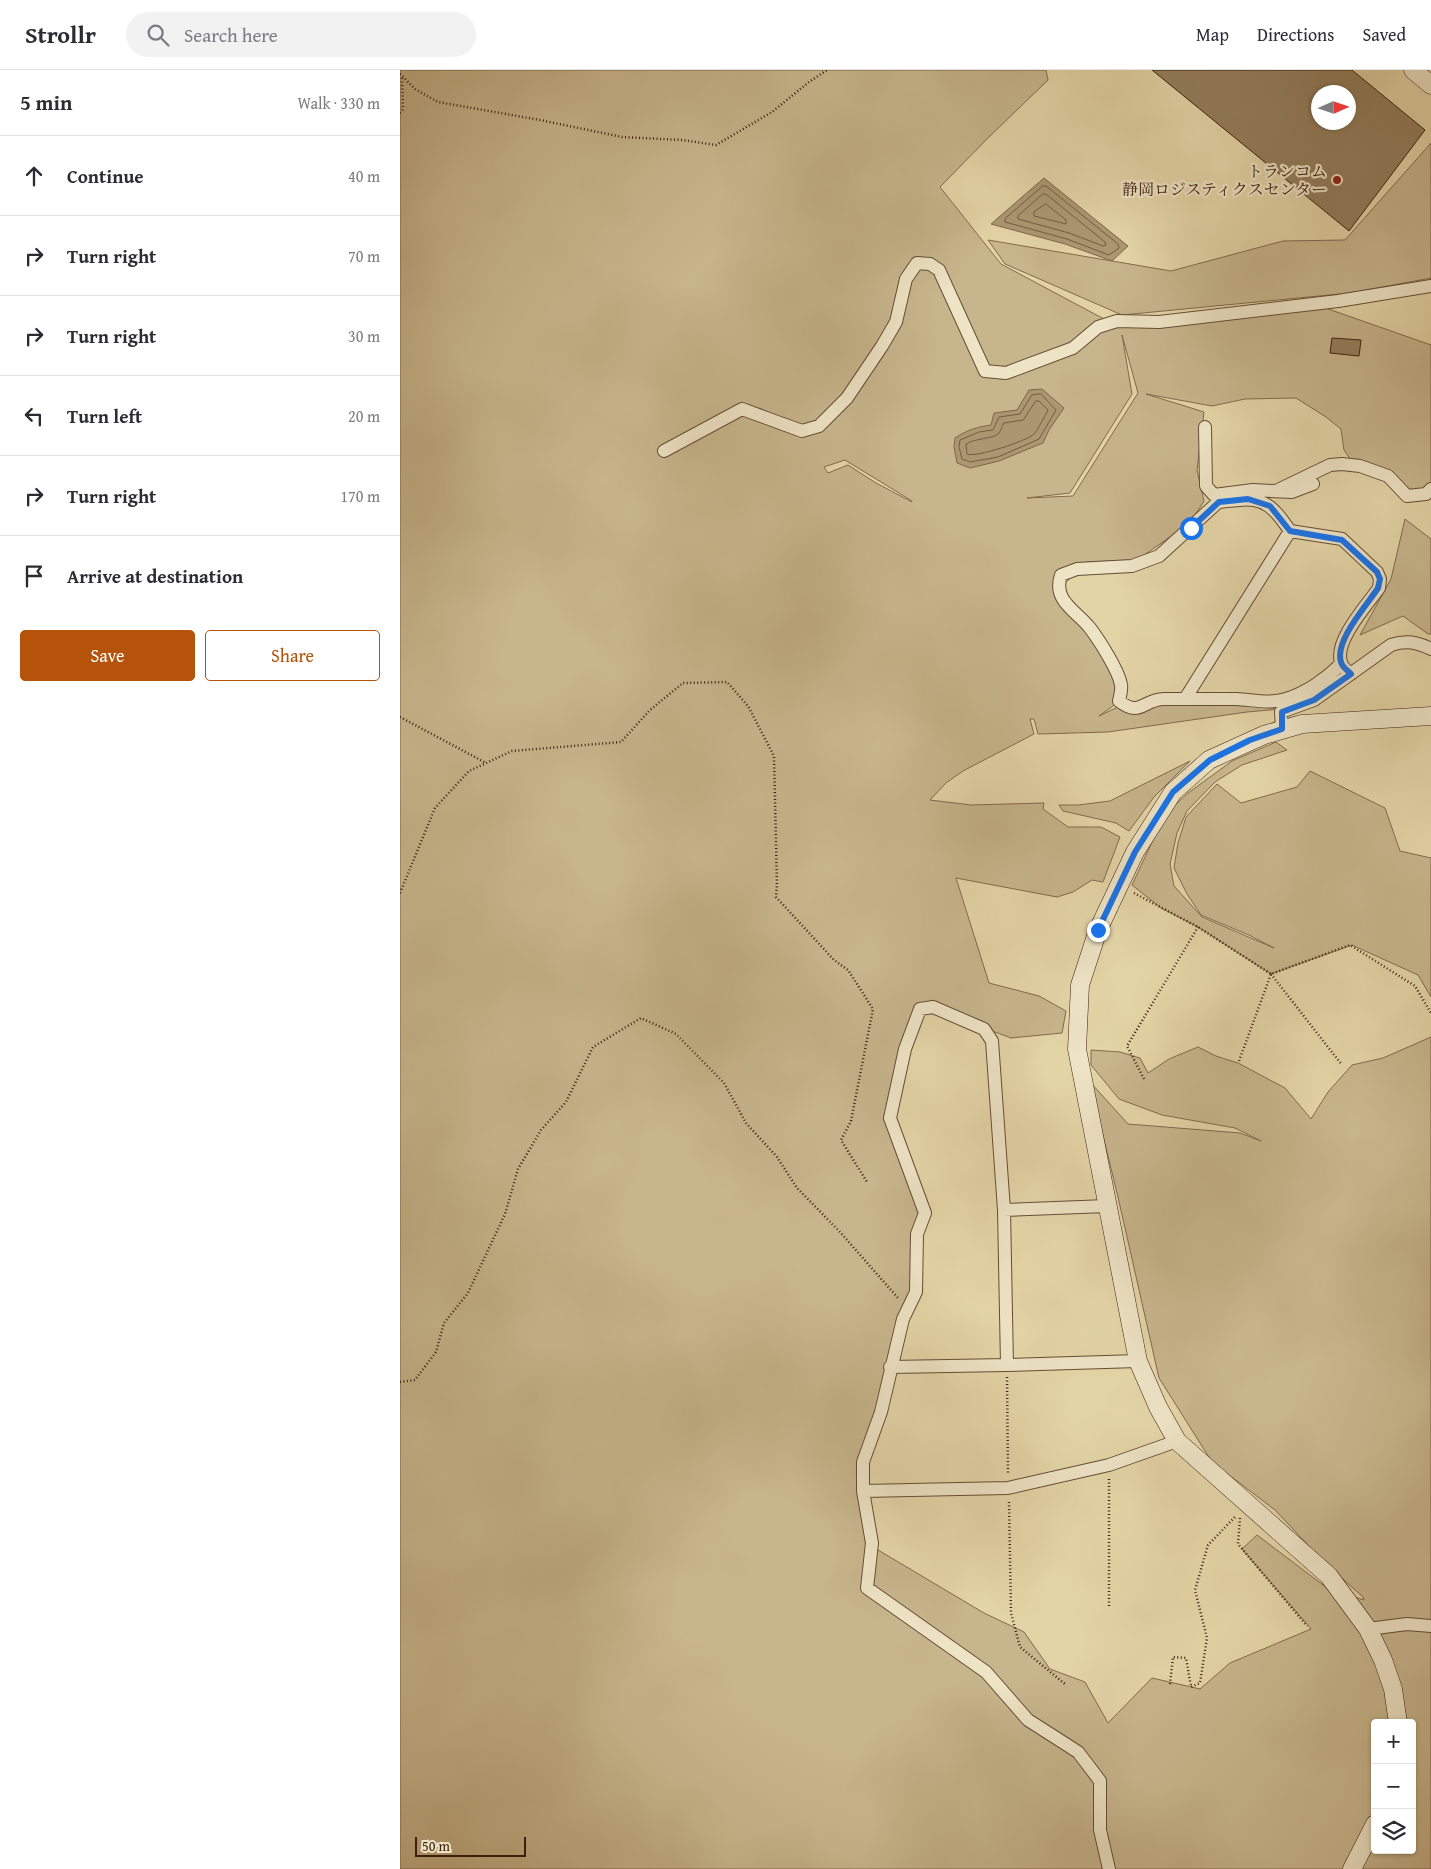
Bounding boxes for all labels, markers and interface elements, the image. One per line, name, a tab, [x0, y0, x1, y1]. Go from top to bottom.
search box	[126, 12, 476, 57]
text: Strollr	[25, 17, 96, 52]
icon: search	[144, 21, 172, 49]
text: Search here	[184, 21, 278, 49]
text: Map	[1196, 21, 1229, 48]
text: Directions	[1257, 21, 1334, 48]
text: Saved	[1362, 21, 1406, 48]
north arrow	[1311, 85, 1356, 130]
text: 5 min	[20, 87, 72, 118]
text: Walk · 330 m	[297, 91, 380, 115]
place label: トランコム 静岡ロジスティクスセンター	[1122, 159, 1327, 201]
icon: ahead	[20, 162, 48, 190]
text: Continue	[67, 162, 144, 190]
text: 40 m	[348, 164, 380, 188]
marker: トランコム 静岡ロジスティクスセンター	[1331, 174, 1343, 186]
icon: right	[20, 242, 48, 270]
text: Turn right	[67, 242, 156, 270]
text: 70 m	[348, 244, 380, 268]
icon: right	[20, 322, 48, 350]
text: Turn right	[67, 322, 156, 350]
text: 30 m	[348, 324, 380, 348]
icon: left	[20, 402, 48, 430]
text: Turn left	[67, 402, 142, 430]
text: 20 m	[348, 404, 380, 428]
icon: right	[20, 482, 48, 510]
text: Turn right	[67, 482, 156, 510]
text: 170 m	[340, 484, 380, 508]
route start	[1180, 517, 1203, 540]
icon: arrive	[20, 562, 48, 590]
text: Arrive at destination	[67, 562, 243, 590]
button: Save	[20, 630, 195, 681]
button: Share	[205, 630, 380, 681]
route end	[1087, 919, 1110, 942]
map controls	[1371, 1719, 1416, 1854]
button: +	[1371, 1719, 1416, 1764]
button: −	[1371, 1764, 1416, 1809]
button: layers	[1371, 1809, 1416, 1854]
scale bar	[415, 1834, 526, 1857]
text: 50 m	[422, 1836, 450, 1856]

